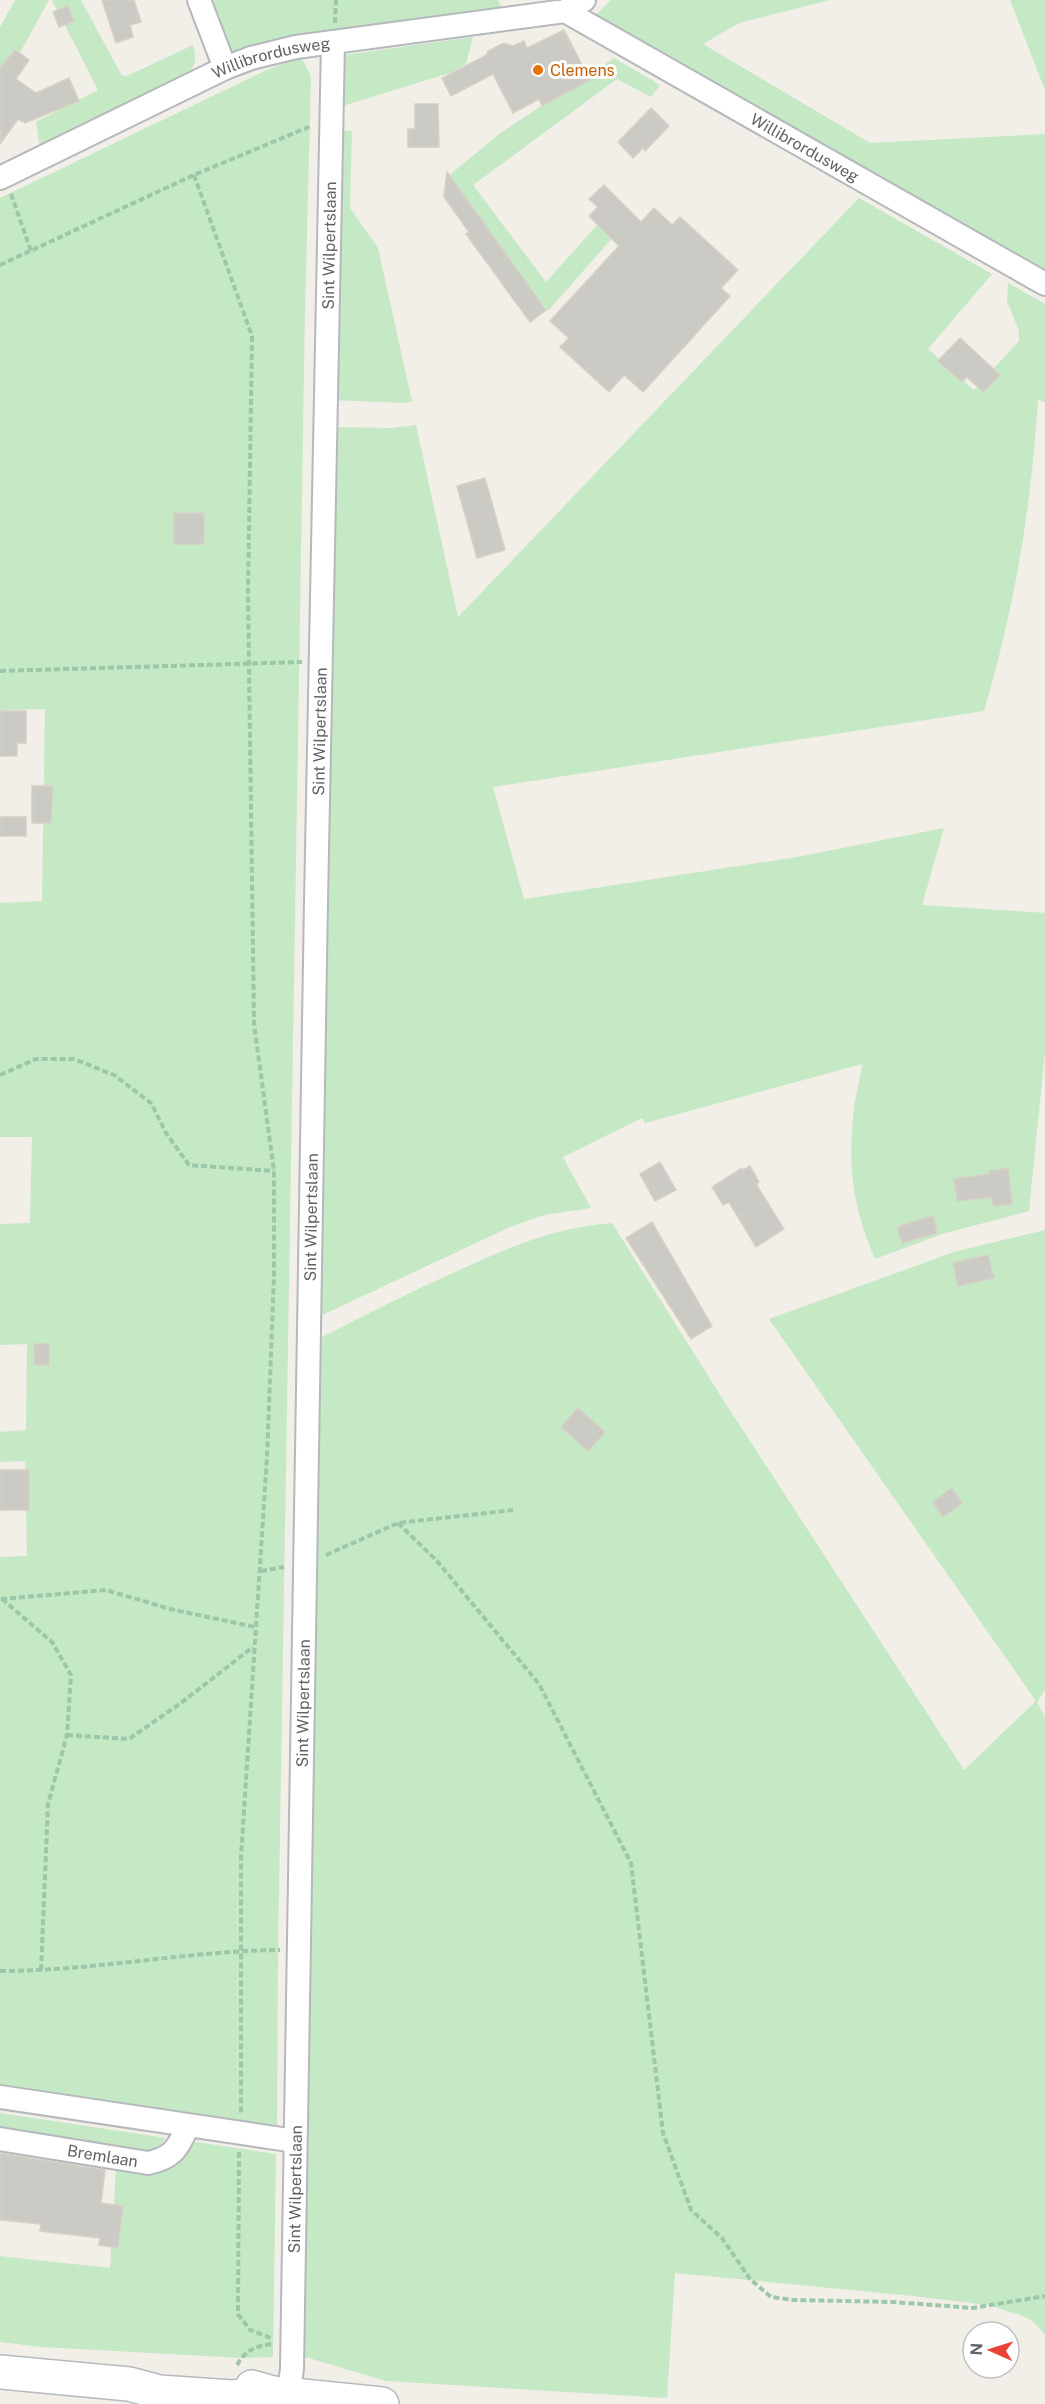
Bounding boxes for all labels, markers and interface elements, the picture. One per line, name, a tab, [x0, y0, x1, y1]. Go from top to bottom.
street label: Willibrordusweg	[209, 33, 331, 82]
place label: Clemens	[550, 61, 615, 80]
marker: Clemens	[531, 63, 545, 77]
street label: Willibrordusweg	[747, 109, 863, 186]
street label: Sint Wilpertslaan	[318, 181, 340, 310]
street label: Sint Wilpertslaan	[309, 667, 330, 796]
street label: Sint Wilpertslaan	[300, 1153, 321, 1282]
street label: Sint Wilpertslaan	[292, 1639, 313, 1768]
street label: Sint Wilpertslaan	[284, 2125, 305, 2253]
street label: Bremlaan	[66, 2141, 139, 2171]
north arrow	[961, 2320, 1021, 2380]
text: N	[967, 2342, 986, 2356]

